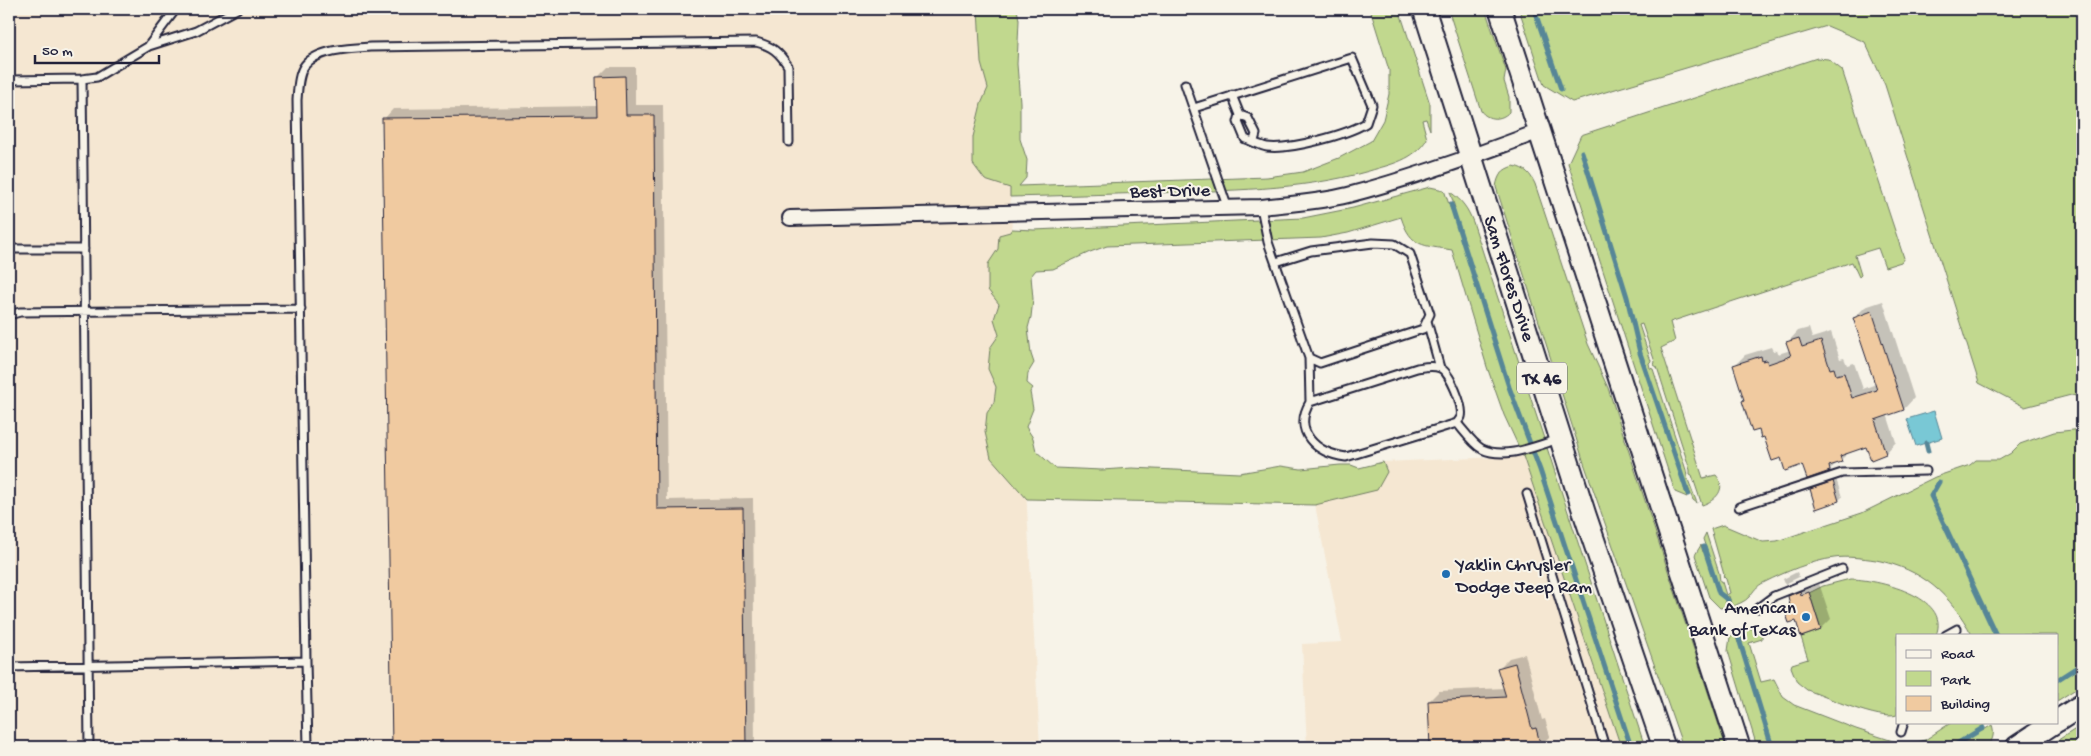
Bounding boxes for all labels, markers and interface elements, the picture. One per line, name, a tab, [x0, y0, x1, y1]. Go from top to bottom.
scale bar	[35, 32, 159, 64]
text: 50 m	[42, 43, 73, 61]
street label: Best Drive	[1129, 180, 1211, 205]
street label: Sam Flores Drive	[1477, 213, 1539, 345]
road number: TX 46	[1517, 362, 1567, 393]
place label: Yaklin Chrysler Dodge Jeep Ram	[1454, 555, 1593, 600]
marker: Yaklin Chrysler Dodge Jeep Ram	[1440, 568, 1452, 580]
place label: American Bank of Texas	[1688, 598, 1797, 643]
marker: American Bank of Texas	[1800, 611, 1812, 623]
legend	[1896, 634, 2058, 724]
text: Road	[1941, 646, 1975, 664]
text: Park	[1940, 672, 1971, 690]
text: Building	[1940, 696, 1990, 714]

